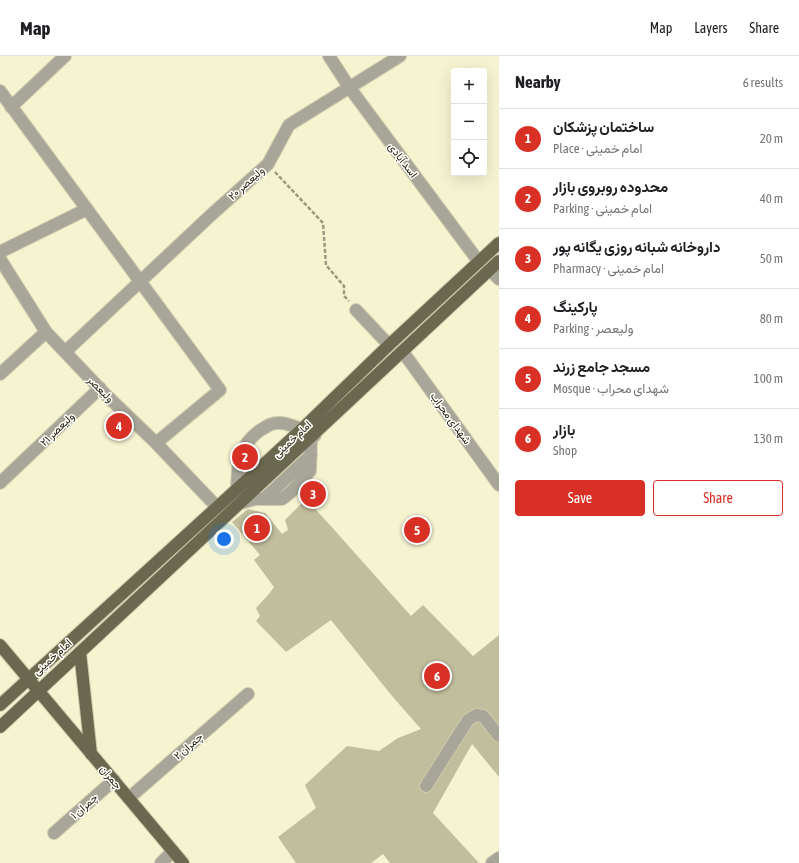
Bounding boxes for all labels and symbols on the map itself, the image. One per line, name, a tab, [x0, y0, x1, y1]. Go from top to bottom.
street label: اسد آبادی	[385, 140, 420, 180]
street label: ولیعصر ۲۰	[226, 164, 267, 203]
street label: ولیعصر	[84, 373, 117, 405]
street label: شهدای محراب	[427, 390, 474, 447]
street label: ولیعصر ۲۱	[38, 410, 77, 449]
pin: 4	[106, 411, 132, 441]
street label: امام خمینی	[270, 418, 315, 461]
pin: 2	[232, 442, 258, 472]
pin: 3	[300, 479, 326, 509]
pin: 1	[244, 513, 270, 543]
pin: 5	[404, 515, 430, 545]
your location	[214, 529, 234, 549]
street label: امام خمینی	[30, 637, 75, 679]
pin: 6	[424, 661, 450, 691]
street label: چمران ۲	[171, 730, 206, 763]
street label: چمران	[96, 763, 124, 793]
street label: چمران ۱	[68, 791, 101, 823]

